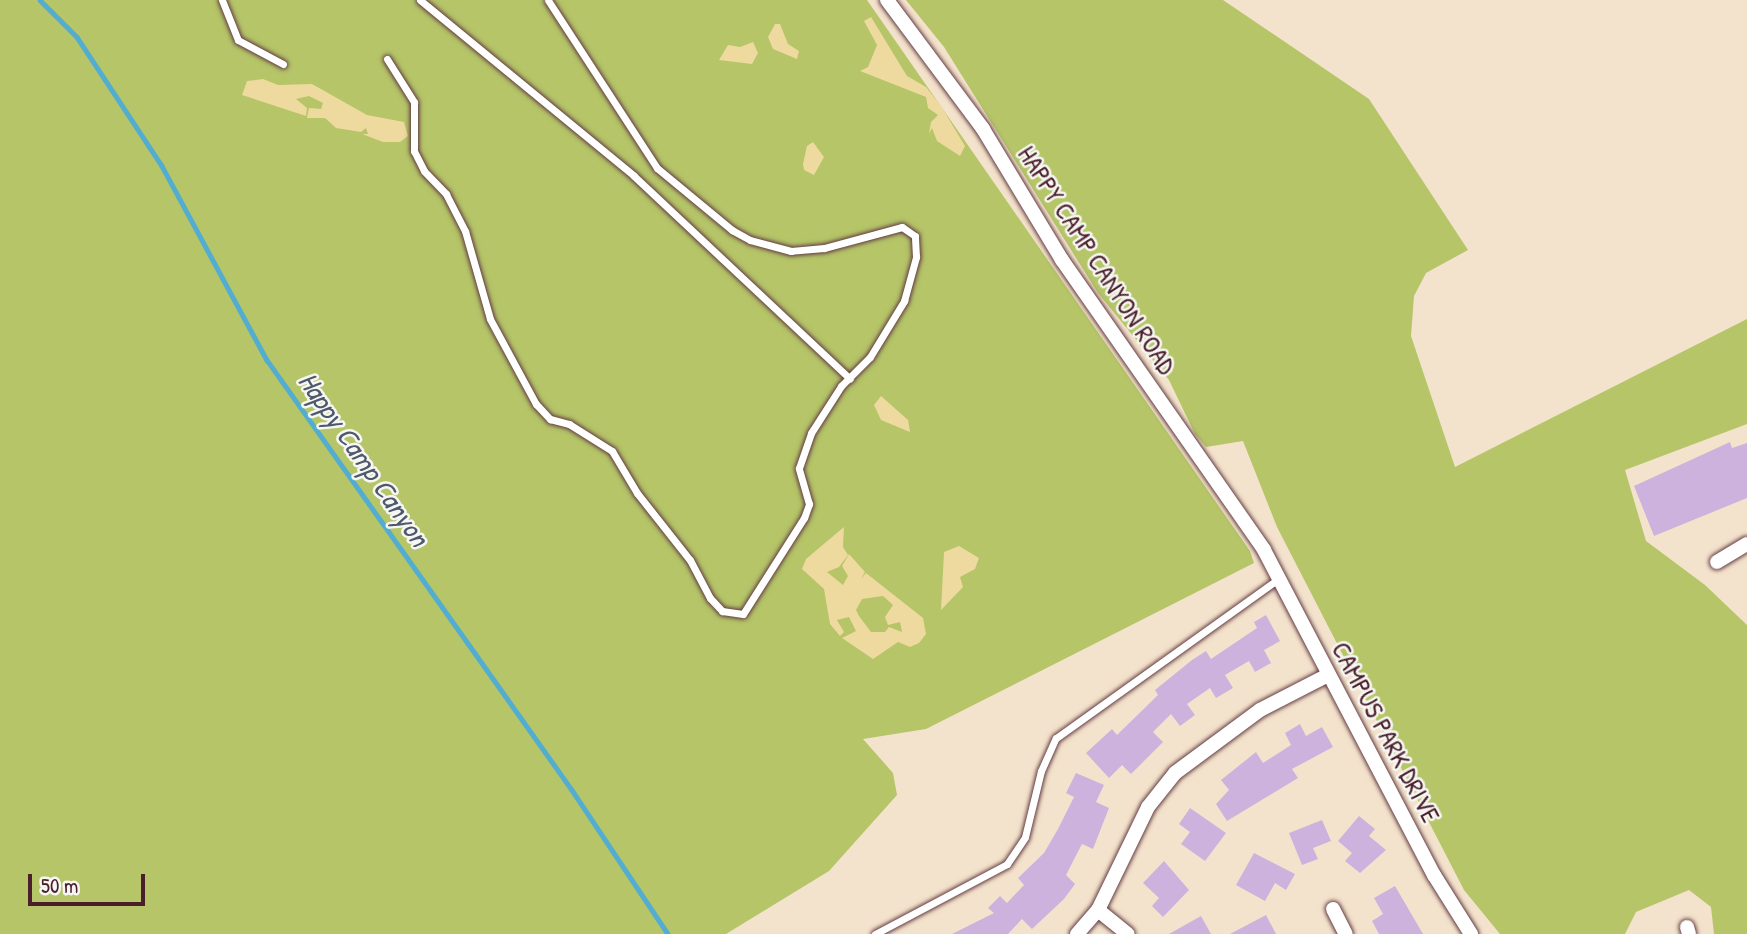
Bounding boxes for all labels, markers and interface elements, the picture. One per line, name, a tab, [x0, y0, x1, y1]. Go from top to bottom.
street label: HAPPY CAMP CANYON ROAD	[1011, 140, 1183, 380]
water label: Happy Camp Canyon	[291, 365, 437, 553]
street label: CAMPUS PARK DRIVE	[1325, 636, 1447, 828]
scale bar	[32, 860, 149, 904]
text: 50 m	[41, 871, 78, 900]

